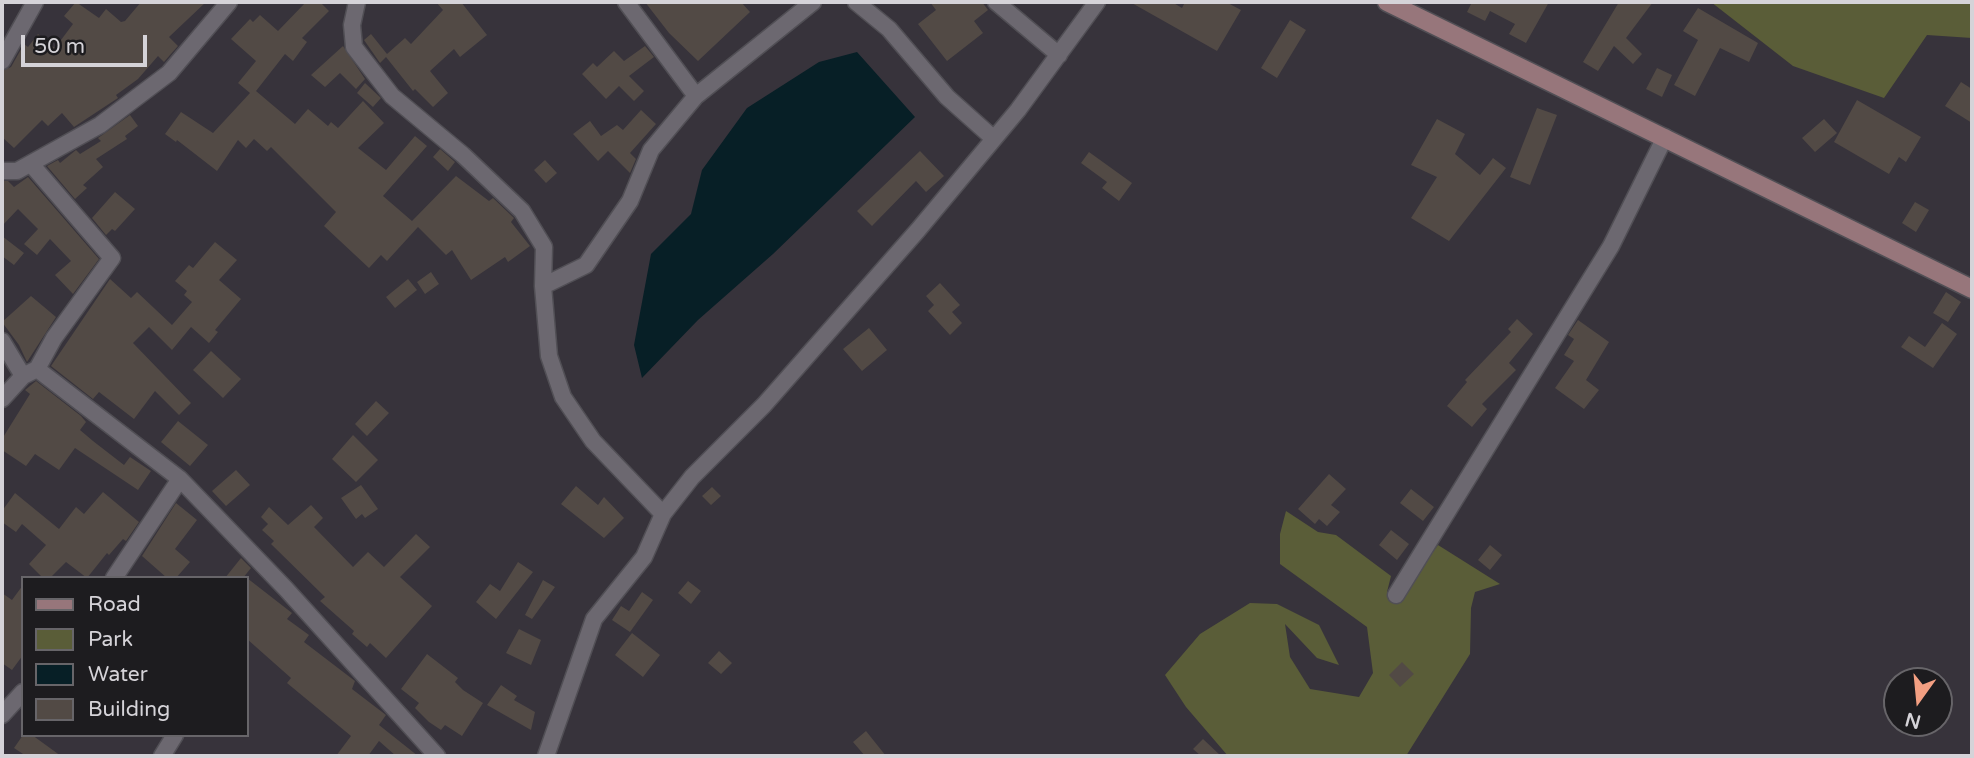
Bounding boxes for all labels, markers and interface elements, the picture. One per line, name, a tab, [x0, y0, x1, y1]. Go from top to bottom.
scale bar	[24, 21, 150, 65]
text: 50 m	[34, 34, 85, 59]
legend	[21, 576, 248, 737]
text: Road	[88, 592, 141, 617]
text: Park	[88, 627, 133, 652]
text: Water	[88, 662, 148, 687]
north arrow	[1883, 667, 1953, 737]
text: Building	[88, 697, 170, 722]
text: N	[1903, 708, 1923, 733]

